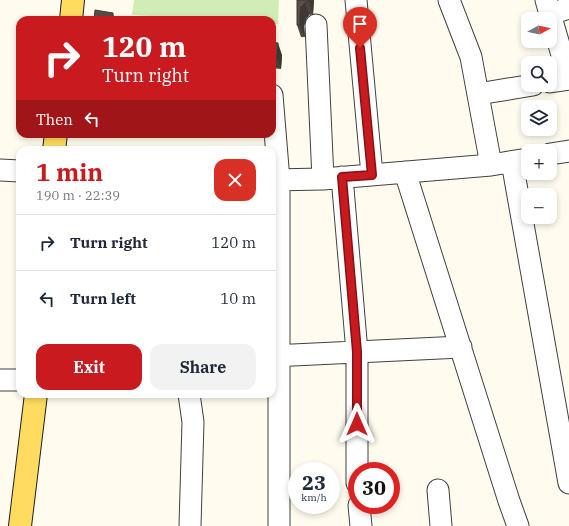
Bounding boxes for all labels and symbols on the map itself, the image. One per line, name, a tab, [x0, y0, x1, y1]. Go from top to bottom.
pin	[343, 7.0, 377, 48]
north arrow	[521, 12, 557, 48]
position arrow	[336, 403, 378, 445]
speed limit sign: 30	[348, 462, 400, 514]

